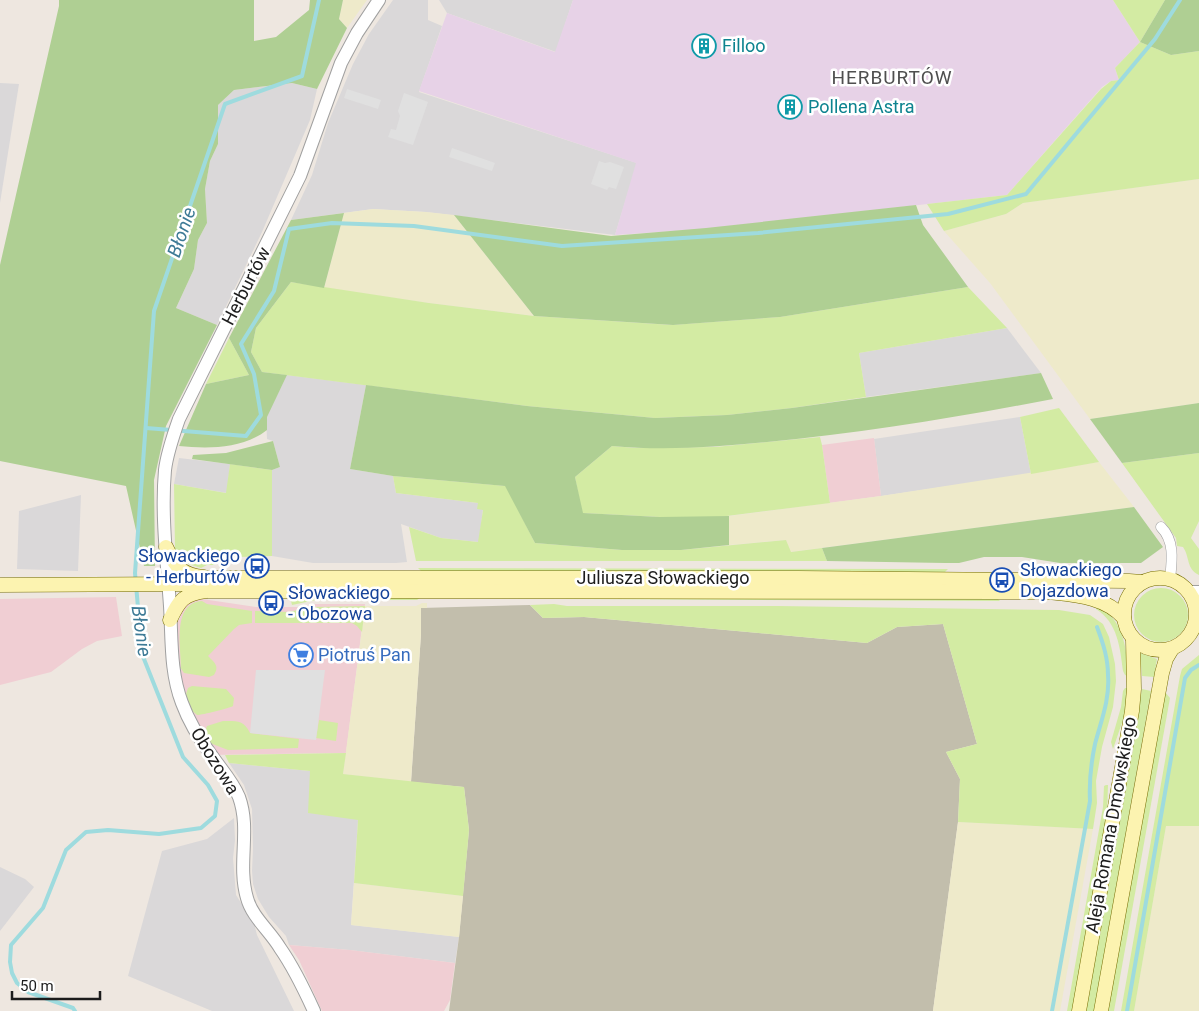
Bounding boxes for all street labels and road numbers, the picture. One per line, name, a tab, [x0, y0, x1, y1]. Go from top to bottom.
street label: Herburtów	[217, 243, 274, 328]
street label: Juliusza Słowackiego	[577, 567, 750, 588]
street label: Aleja Romana Dmowskiego	[1081, 715, 1140, 935]
street label: Obozowa	[187, 723, 244, 798]

